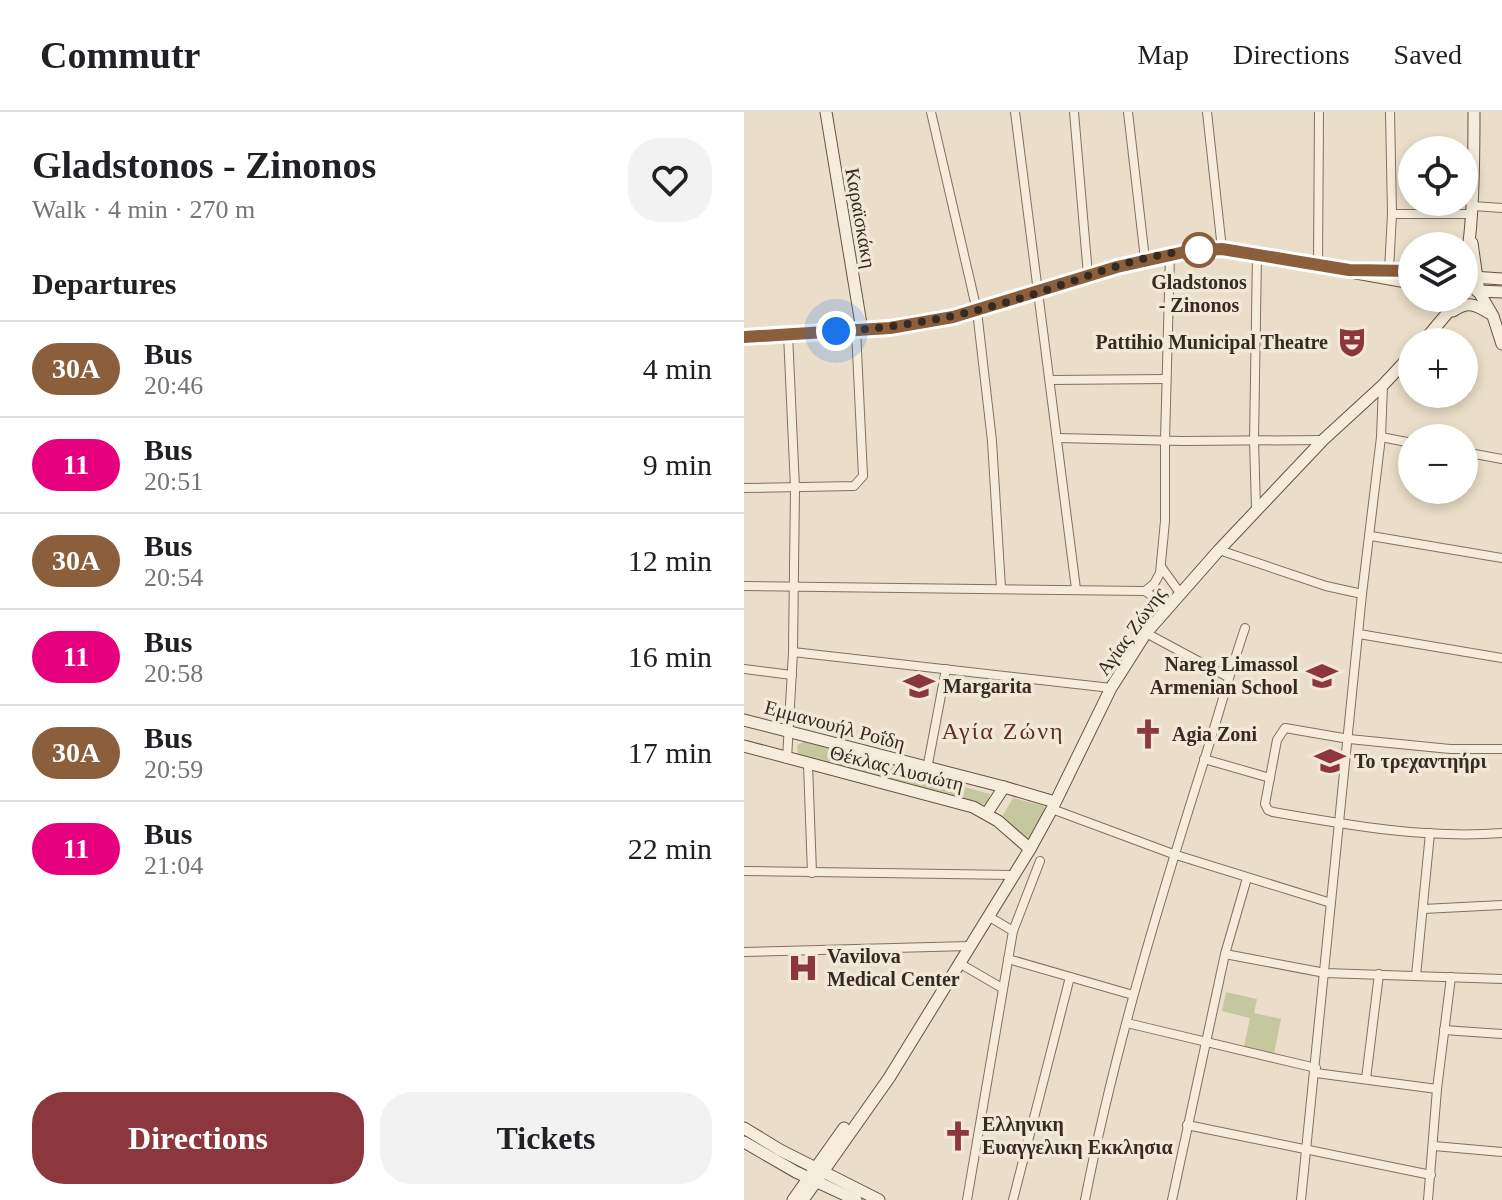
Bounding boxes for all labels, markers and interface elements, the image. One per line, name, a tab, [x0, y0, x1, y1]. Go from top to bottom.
text: Commutr	[40, 34, 200, 76]
text: Map	[1138, 39, 1189, 70]
text: Directions	[1233, 39, 1350, 70]
text: Saved	[1394, 39, 1462, 70]
map controls	[1398, 136, 1478, 504]
button: locate	[1398, 136, 1478, 216]
button: heart	[628, 138, 712, 222]
text: Gladstonos - Zinonos	[32, 144, 376, 186]
street label: Καραϊσκάκη	[840, 166, 881, 270]
text: Walk · 4 min · 270 m	[32, 195, 255, 224]
button: layers	[1398, 232, 1478, 312]
marker: Gladstonos - Zinonos	[1182, 233, 1216, 267]
text: Departures	[32, 267, 176, 300]
place label: Gladstonos - Zinonos	[1151, 271, 1247, 316]
your location	[816, 311, 856, 351]
theatre icon: Pattihio Municipal Theatre	[1335, 325, 1369, 359]
button: +	[1398, 328, 1478, 408]
place label: Pattihio Municipal Theatre	[1095, 331, 1328, 354]
text: Bus	[144, 337, 192, 370]
text: 4 min	[643, 352, 712, 385]
text: 30A	[52, 353, 100, 384]
text: 20:46	[144, 371, 203, 400]
button: −	[1398, 424, 1478, 504]
text: Bus	[144, 433, 192, 466]
text: 9 min	[643, 448, 712, 481]
text: 11	[63, 449, 89, 480]
text: 20:51	[144, 467, 203, 496]
text: Bus	[144, 529, 192, 562]
text: 12 min	[628, 544, 712, 577]
text: 30A	[52, 545, 100, 576]
text: 20:54	[144, 563, 203, 592]
street label: Αγίας Ζώνης	[1092, 583, 1171, 680]
text: Bus	[144, 625, 192, 658]
text: 16 min	[628, 640, 712, 673]
text: 11	[63, 641, 89, 672]
place label: Nareg Limassol Armenian School	[1150, 653, 1298, 698]
text: 20:58	[144, 659, 203, 688]
school or university icon: Nareg Limassol Armenian School	[1305, 659, 1339, 693]
school or university icon: Margarita	[902, 669, 936, 703]
place label: Margarita	[943, 675, 1032, 698]
street label: Εμμανουήλ Ροΐδη	[762, 696, 908, 755]
church icon: Agia Zoni	[1131, 717, 1165, 751]
district label: Αγία Ζώνη	[941, 718, 1065, 744]
text: Bus	[144, 721, 192, 754]
place label: Agia Zoni	[1172, 723, 1257, 746]
text: 17 min	[628, 736, 712, 769]
text: 30A	[52, 737, 100, 768]
street label: Θέκλας Λυσιώτη	[828, 741, 966, 796]
school or university icon: Το τρεχαντηήρι	[1313, 744, 1347, 778]
place label: Το τρεχαντηήρι	[1354, 750, 1487, 773]
text: 20:59	[144, 755, 203, 784]
text: Bus	[144, 817, 192, 850]
text: 22 min	[628, 832, 712, 865]
text: 11	[63, 833, 89, 864]
text: 21:04	[144, 851, 203, 880]
place label: Vavilova Medical Center	[827, 945, 960, 990]
hospital icon: Vavilova Medical Center	[786, 951, 820, 985]
button: Directions	[32, 1092, 364, 1184]
button: Tickets	[380, 1092, 712, 1184]
place label: Ελληνικη Ευαγγελικη Εκκλησια	[982, 1113, 1173, 1159]
church icon: Ελληνικη Ευαγγελικη Εκκλησια	[941, 1119, 975, 1153]

